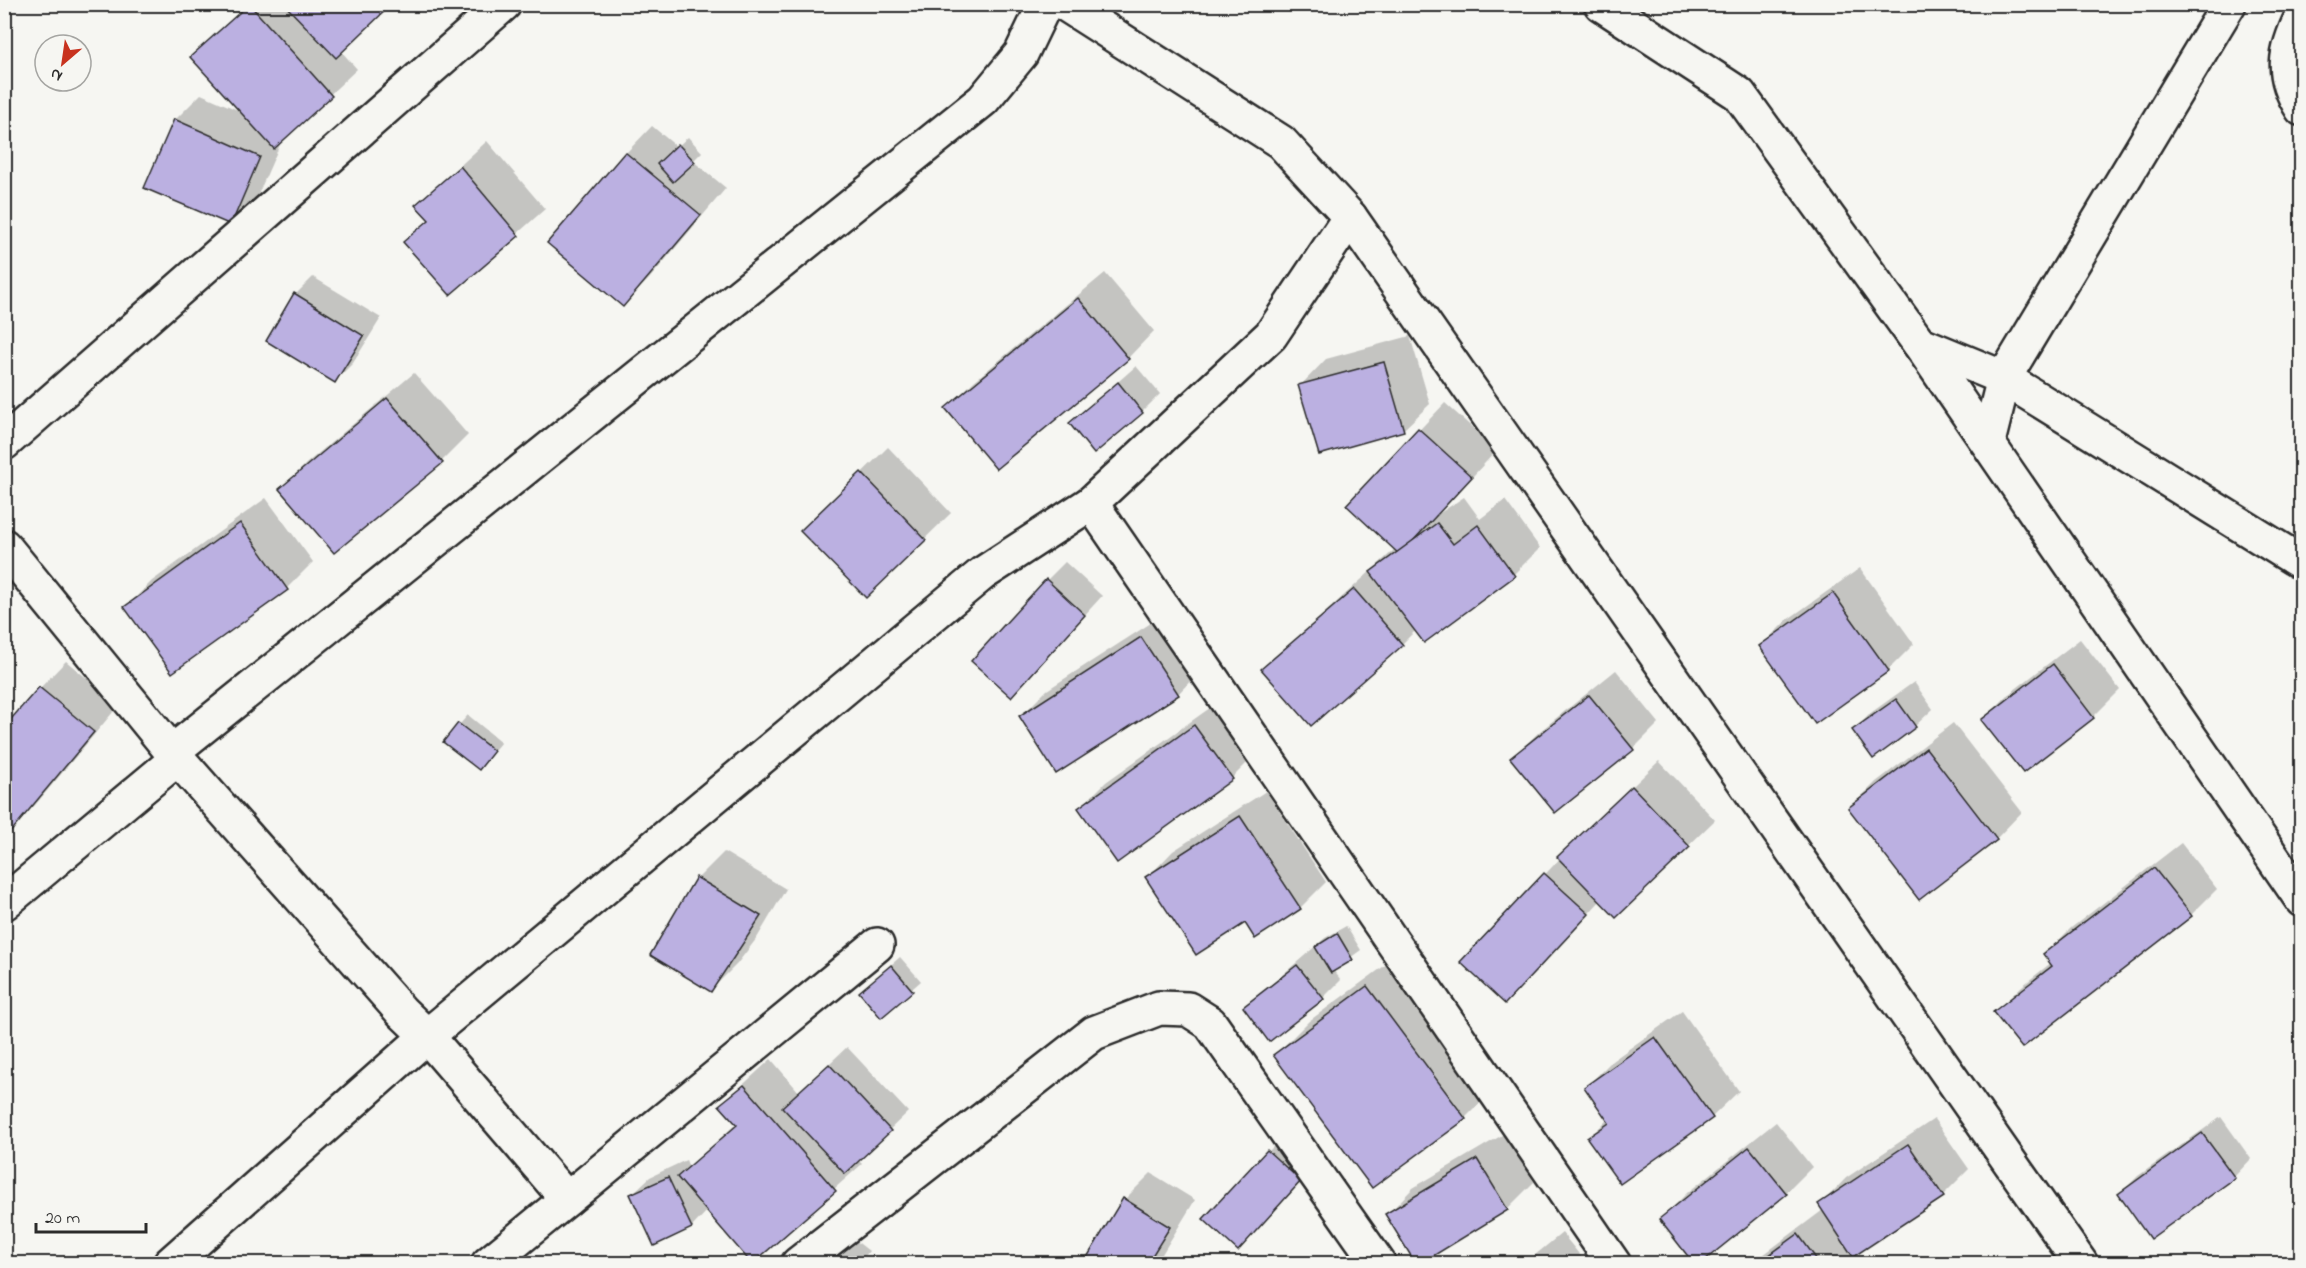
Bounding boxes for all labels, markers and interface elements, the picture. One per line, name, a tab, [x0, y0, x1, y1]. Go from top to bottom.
north arrow	[33, 33, 93, 93]
text: N	[46, 61, 67, 87]
scale bar	[36, 1196, 146, 1234]
text: 20 m	[45, 1206, 80, 1232]

